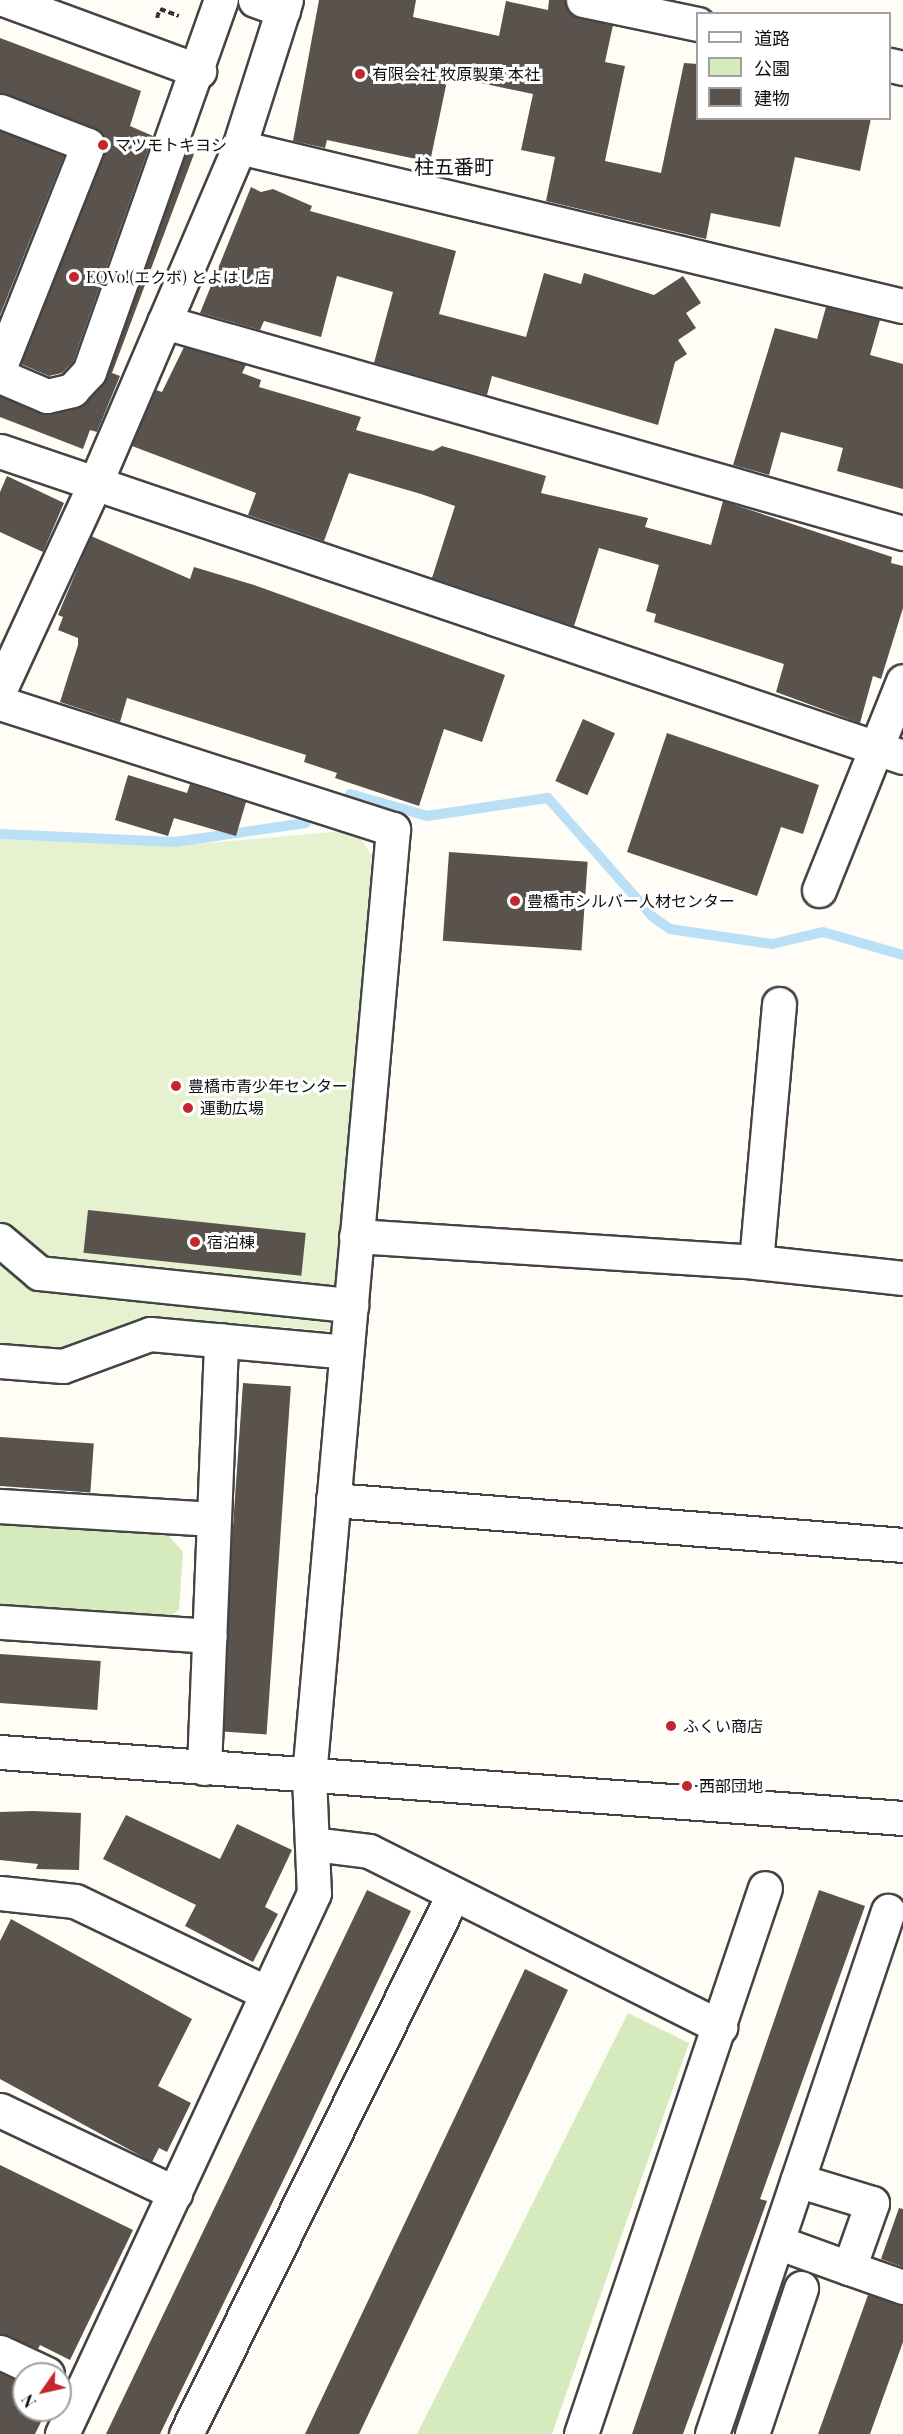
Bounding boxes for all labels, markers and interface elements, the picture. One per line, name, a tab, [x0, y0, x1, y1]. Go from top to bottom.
legend	[696, 12, 891, 120]
text: 道路	[754, 26, 790, 50]
text: 公園	[754, 56, 790, 80]
place label: 有限会社 牧原製菓 本社	[372, 64, 540, 84]
marker: 有限会社 牧原製菓 本社	[353, 67, 367, 81]
text: 建物	[754, 86, 790, 110]
place label: マツモトキヨシ	[115, 135, 227, 155]
marker: マツモトキヨシ	[96, 138, 110, 152]
district label: 柱五番町	[414, 153, 494, 177]
place label: EQVo!(エクボ) とよはし店	[86, 267, 271, 287]
marker: EQVo!(エクボ) とよはし店	[67, 270, 81, 284]
place label: 豊橋市シルバー人材センター	[527, 891, 735, 911]
marker: 豊橋市シルバー人材センター	[508, 894, 522, 908]
place label: 豊橋市青少年センター	[188, 1076, 348, 1096]
marker: 豊橋市青少年センター	[169, 1079, 183, 1093]
place label: 運動広場	[200, 1098, 264, 1118]
marker: 運動広場	[181, 1101, 195, 1115]
place label: 宿泊棟	[207, 1232, 255, 1252]
marker: 宿泊棟	[188, 1235, 202, 1249]
place label: ふくい商店	[683, 1716, 763, 1736]
marker: ふくい商店	[664, 1719, 678, 1733]
place label: 西部団地	[699, 1776, 763, 1796]
marker: 西部団地	[680, 1779, 694, 1793]
north arrow	[12, 2362, 72, 2422]
text: N	[16, 2391, 40, 2412]

